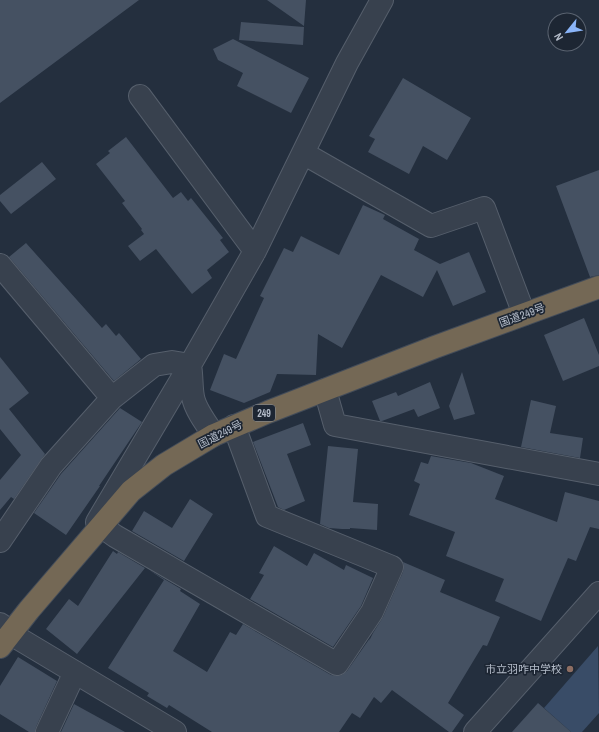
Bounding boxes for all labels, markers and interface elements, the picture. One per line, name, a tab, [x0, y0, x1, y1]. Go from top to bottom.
north arrow	[547, 12, 587, 52]
text: N	[551, 31, 566, 43]
street label: 国道249号	[497, 300, 547, 330]
road number: 249	[253, 405, 275, 421]
street label: 国道249号	[195, 417, 245, 451]
place label: 市立羽咋中学校	[485, 662, 562, 676]
marker: 市立羽咋中学校	[565, 664, 575, 674]

